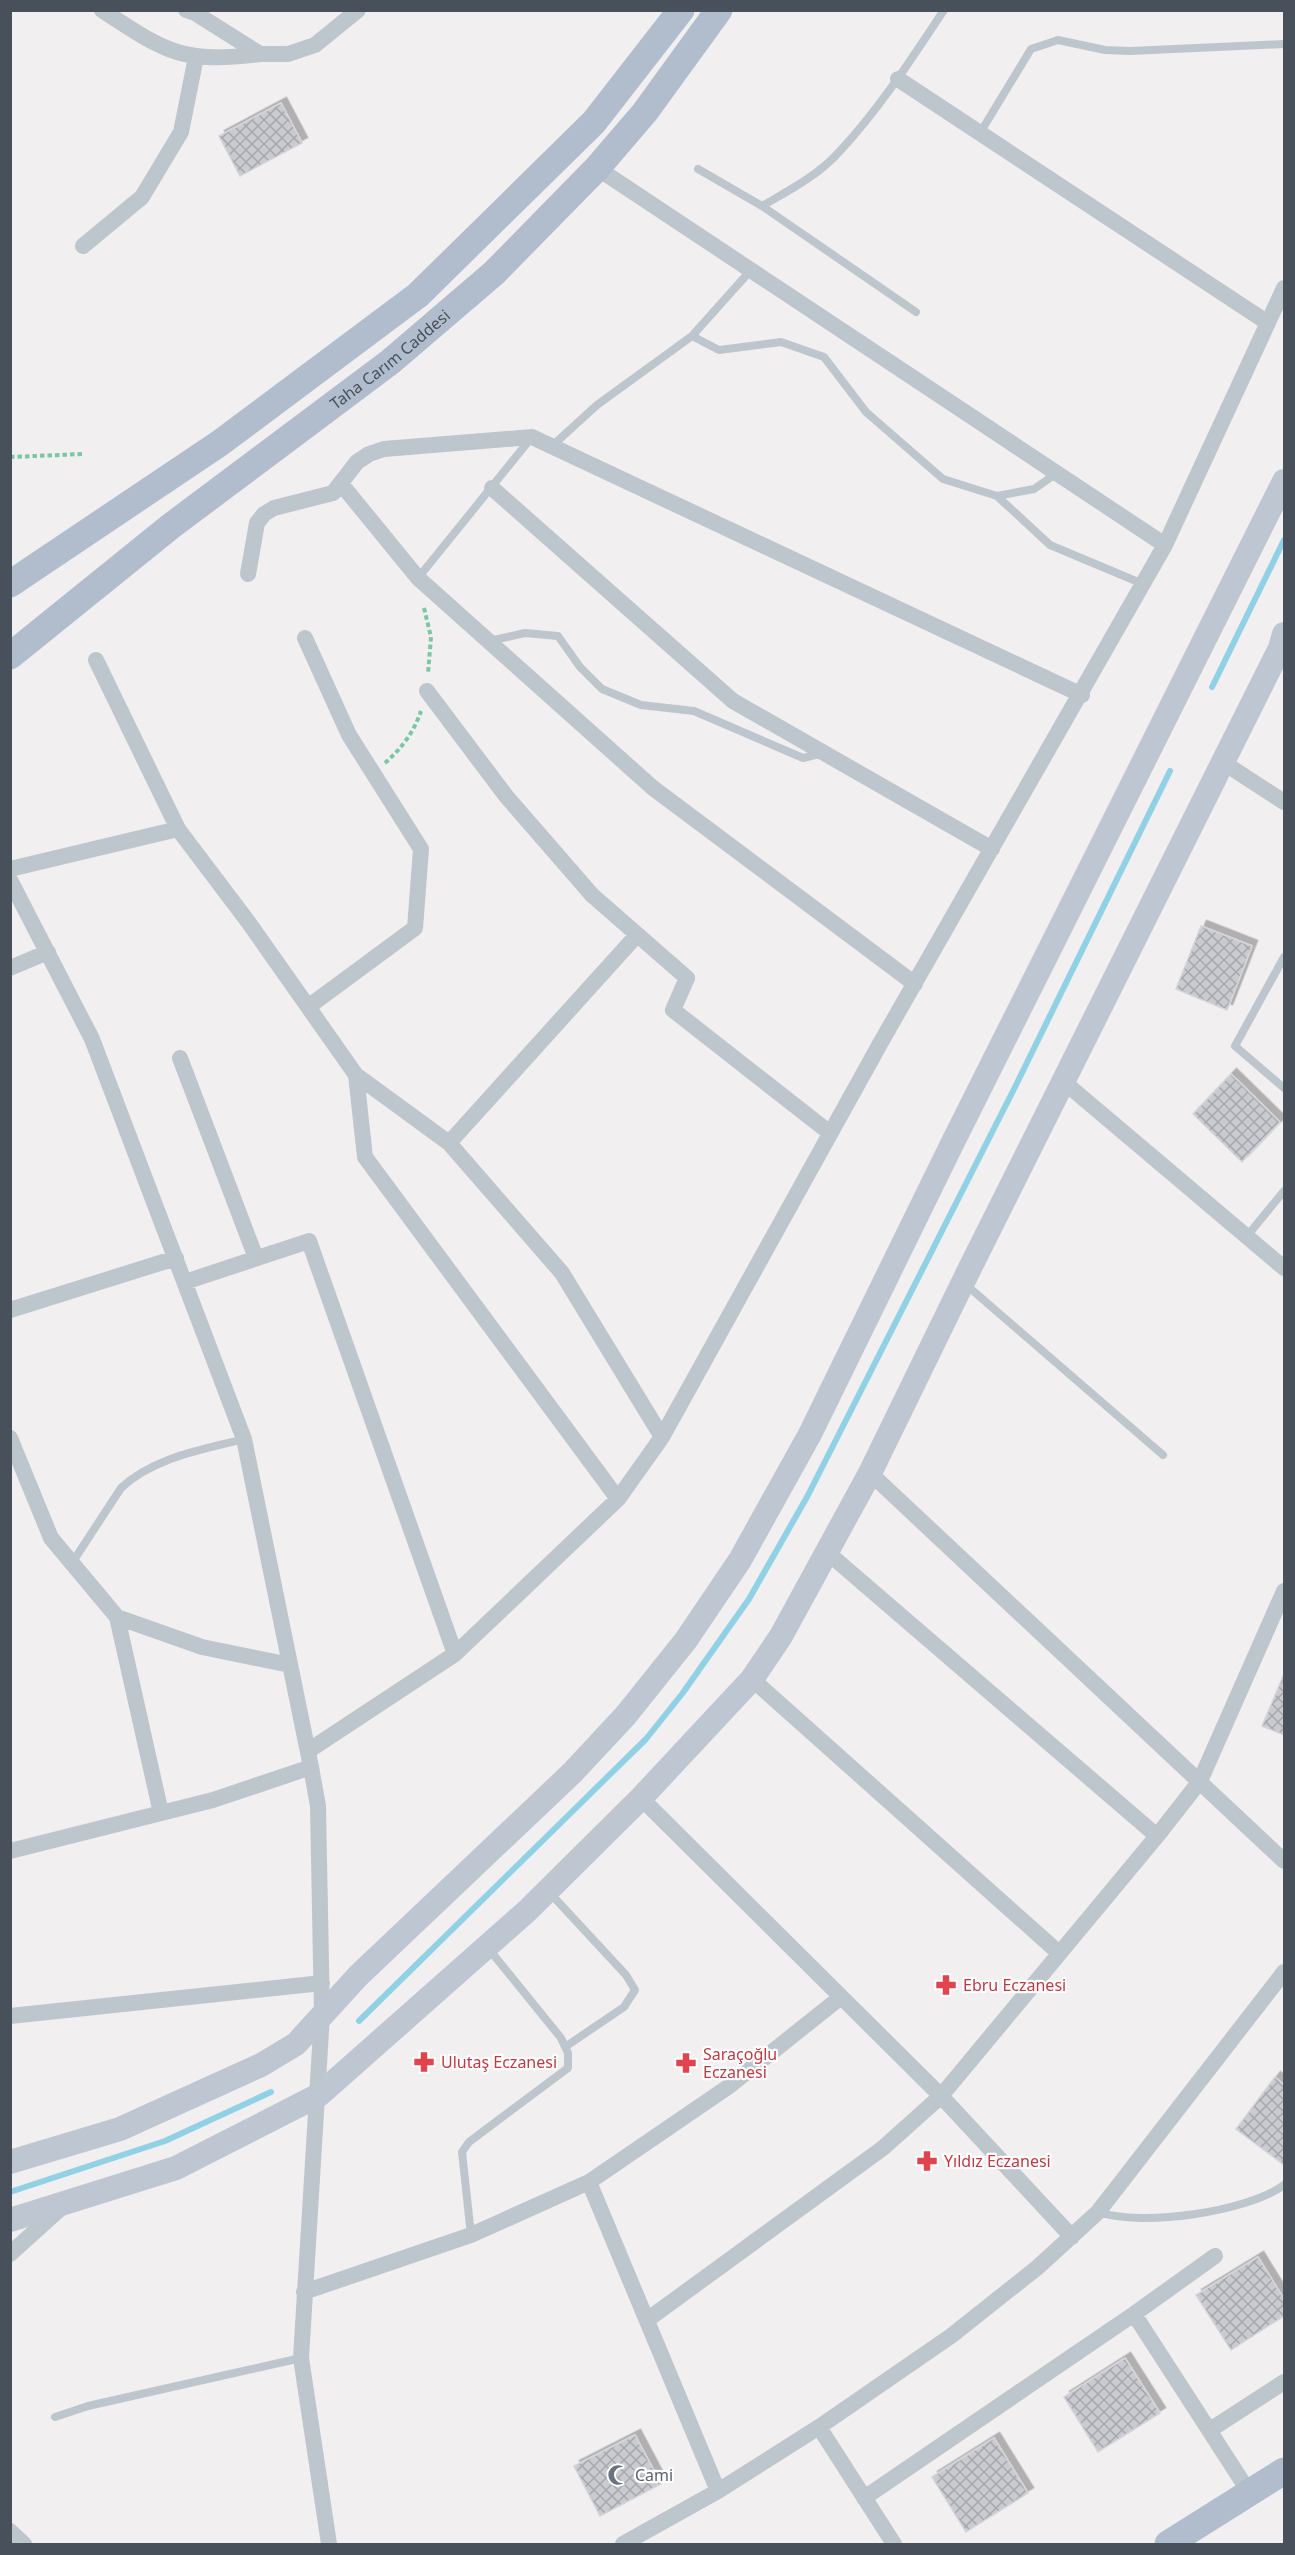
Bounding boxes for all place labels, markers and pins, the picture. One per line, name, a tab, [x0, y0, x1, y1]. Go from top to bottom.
pharmacy icon: Ebru Eczanesi	[934, 1973, 958, 1997]
place label: Ebru Eczanesi	[963, 1974, 1066, 1996]
place label: Saraçoğlu Eczanesi	[703, 2043, 777, 2083]
pharmacy icon: Ulutaş Eczanesi	[412, 2050, 436, 2074]
place label: Ulutaş Eczanesi	[441, 2051, 557, 2073]
pharmacy icon: Saraçoğlu Eczanesi	[674, 2051, 698, 2075]
pharmacy icon: Yıldız Eczanesi	[915, 2149, 939, 2173]
place label: Yıldız Eczanesi	[944, 2150, 1051, 2172]
mosque icon: Cami	[606, 2463, 630, 2487]
place label: Cami	[635, 2464, 673, 2486]

